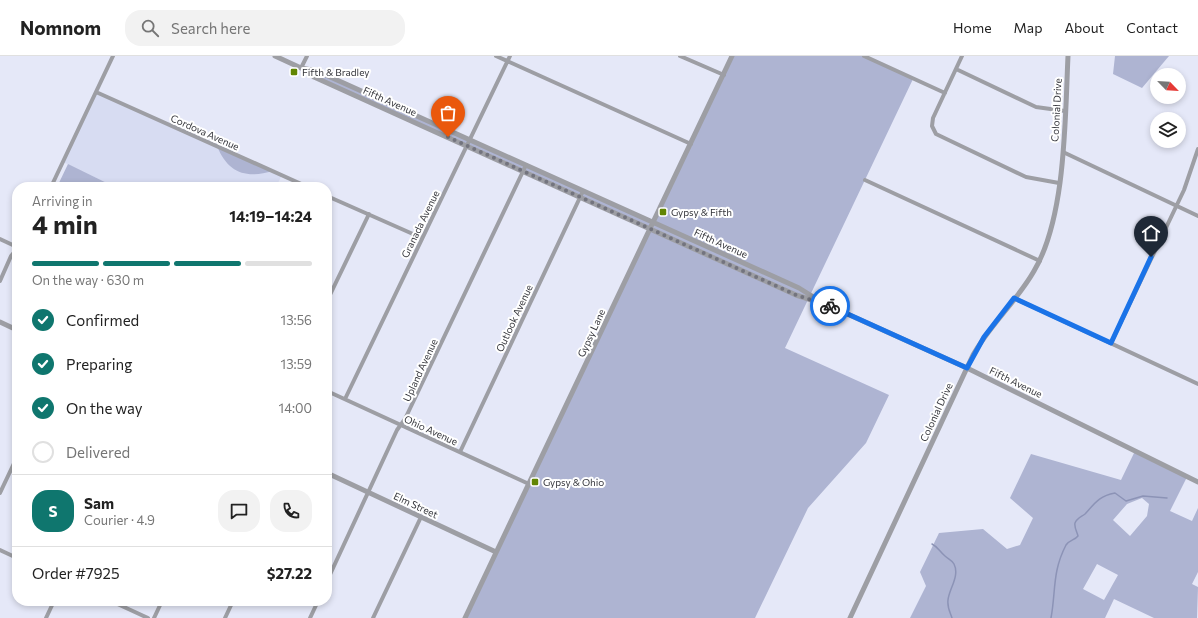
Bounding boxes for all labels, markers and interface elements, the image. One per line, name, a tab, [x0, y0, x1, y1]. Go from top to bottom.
search box	[125, 10, 405, 46]
text: Nomnom	[20, 16, 101, 39]
icon: search	[139, 17, 161, 39]
text: Search here	[171, 19, 250, 37]
text: Home	[953, 19, 992, 36]
text: Map	[1014, 19, 1042, 36]
text: About	[1064, 19, 1104, 36]
text: Contact	[1126, 19, 1178, 36]
place label: Fifth & Bradley	[302, 66, 369, 78]
marker: Fifth & Bradley	[289, 67, 299, 77]
north arrow	[1150, 68, 1186, 104]
map controls	[1150, 68, 1186, 148]
street label: Colonial Drive	[1048, 78, 1064, 142]
street label: Fifth Avenue	[361, 84, 419, 118]
pin	[431, 96, 465, 137]
icon: bag	[437, 102, 459, 124]
street label: Cordova Avenue	[169, 112, 241, 152]
button: layers	[1150, 112, 1186, 148]
street label: Granada Avenue	[398, 188, 442, 260]
text: Arriving in	[32, 193, 92, 209]
place label: Gypsy & Fifth	[671, 206, 732, 218]
text: 14:19–14:24	[229, 207, 312, 225]
marker: Gypsy & Fifth	[658, 207, 668, 217]
text: 4 min	[32, 208, 98, 239]
pin	[1134, 216, 1168, 257]
icon: home	[1140, 222, 1162, 244]
street label: Fifth Avenue	[692, 226, 750, 260]
text: On the way · 630 m	[32, 272, 144, 288]
street label: Outlook Avenue	[493, 282, 535, 354]
courier	[810, 286, 850, 326]
icon: bike	[819, 295, 841, 317]
street label: Gypsy Lane	[575, 307, 607, 359]
icon: check	[32, 309, 54, 331]
text: Confirmed	[66, 311, 139, 329]
text: 13:56	[281, 312, 312, 328]
street label: Upland Avenue	[400, 337, 440, 403]
icon: check	[32, 353, 54, 375]
text: Preparing	[66, 355, 132, 373]
text: 13:59	[281, 356, 312, 372]
street label: Fifth Avenue	[988, 364, 1044, 400]
street label: Colonial Drive	[917, 381, 955, 443]
icon: check	[32, 397, 54, 419]
text: On the way	[66, 399, 143, 417]
text: 14:00	[279, 400, 312, 416]
street label: Ohio Avenue	[402, 412, 460, 448]
text: Delivered	[66, 443, 130, 461]
place label: Gypsy & Ohio	[543, 476, 604, 488]
marker: Gypsy & Ohio	[530, 477, 540, 487]
button: chat	[218, 490, 260, 532]
button: phone	[270, 490, 312, 532]
street label: Elm Street	[392, 490, 440, 520]
text: Sam	[84, 494, 114, 512]
text: S	[48, 502, 58, 520]
text: Courier · 4.9	[84, 512, 155, 528]
text: Order #7925	[32, 564, 120, 582]
text: $27.22	[267, 564, 312, 582]

